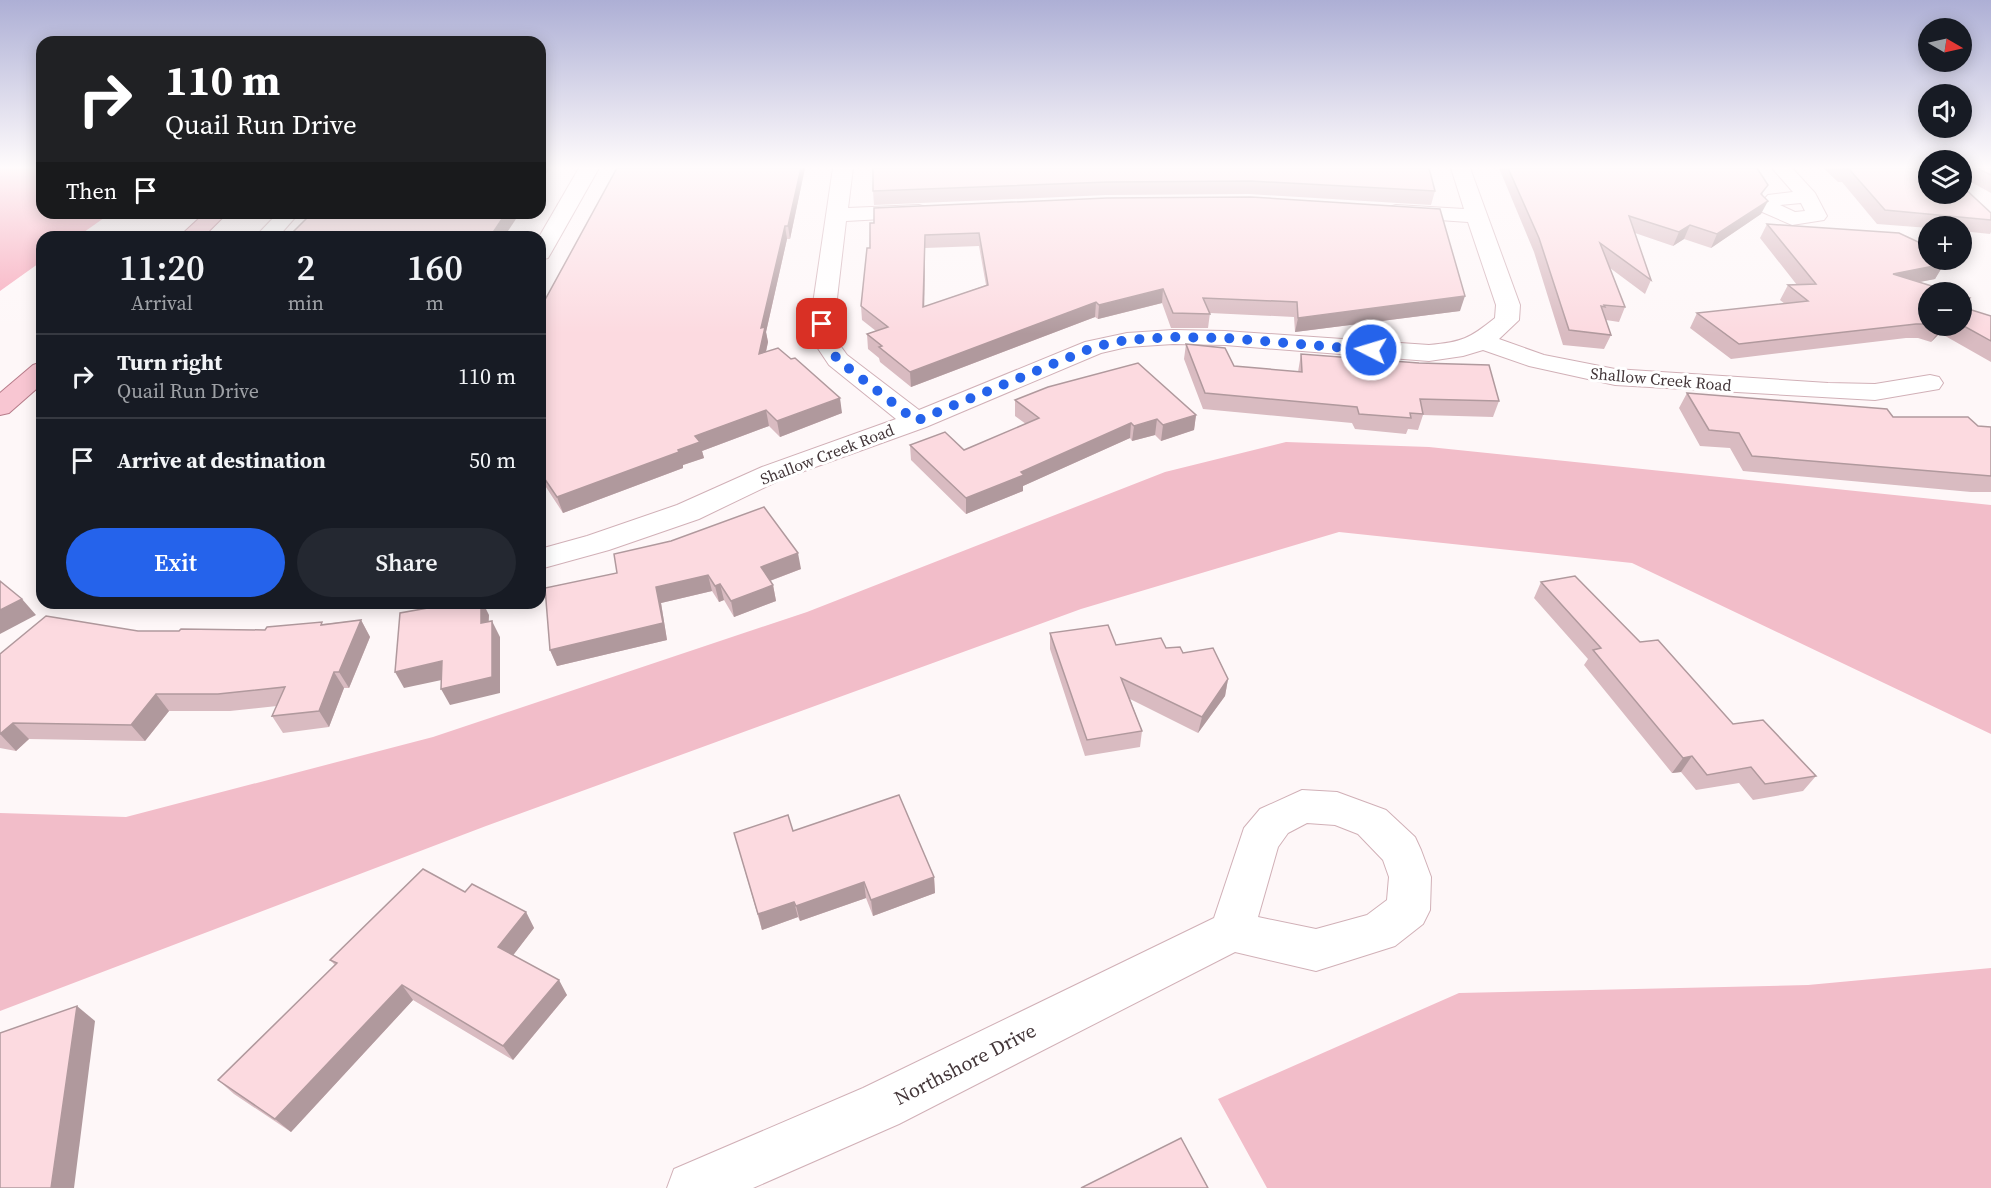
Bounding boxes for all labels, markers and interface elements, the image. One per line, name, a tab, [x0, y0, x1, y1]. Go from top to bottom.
north arrow	[1918, 18, 1972, 72]
map controls	[1918, 18, 1972, 336]
text: 110 m	[165, 51, 280, 109]
icon: right	[66, 60, 144, 138]
button: sound	[1918, 84, 1972, 138]
text: Quail Run Drive	[165, 106, 357, 143]
button: layers	[1918, 150, 1972, 204]
icon: arrive	[129, 174, 162, 207]
text: Then	[66, 176, 117, 206]
button: +	[1918, 216, 1972, 270]
text: 11:20	[119, 243, 205, 292]
text: 2	[296, 243, 315, 292]
text: 160	[407, 243, 463, 292]
button: −	[1918, 282, 1972, 336]
text: Arrival	[131, 289, 193, 317]
text: min	[288, 289, 324, 317]
text: m	[426, 289, 444, 317]
pin	[796, 298, 847, 349]
icon: arrive	[805, 307, 838, 340]
position arrow	[1339, 318, 1403, 382]
text: Turn right	[117, 347, 222, 377]
icon: right	[66, 360, 99, 393]
text: 110 m	[458, 361, 516, 391]
street label: Shallow Creek Road	[1589, 362, 1733, 396]
text: Quail Run Drive	[117, 377, 259, 405]
street label: Shallow Creek Road	[757, 418, 897, 490]
icon: arrive	[66, 444, 99, 477]
text: Arrive at destination	[117, 445, 326, 475]
text: 50 m	[469, 445, 516, 475]
button: Exit	[66, 528, 285, 597]
button: Share	[297, 528, 516, 597]
street label: Northshore Drive	[889, 1016, 1041, 1112]

